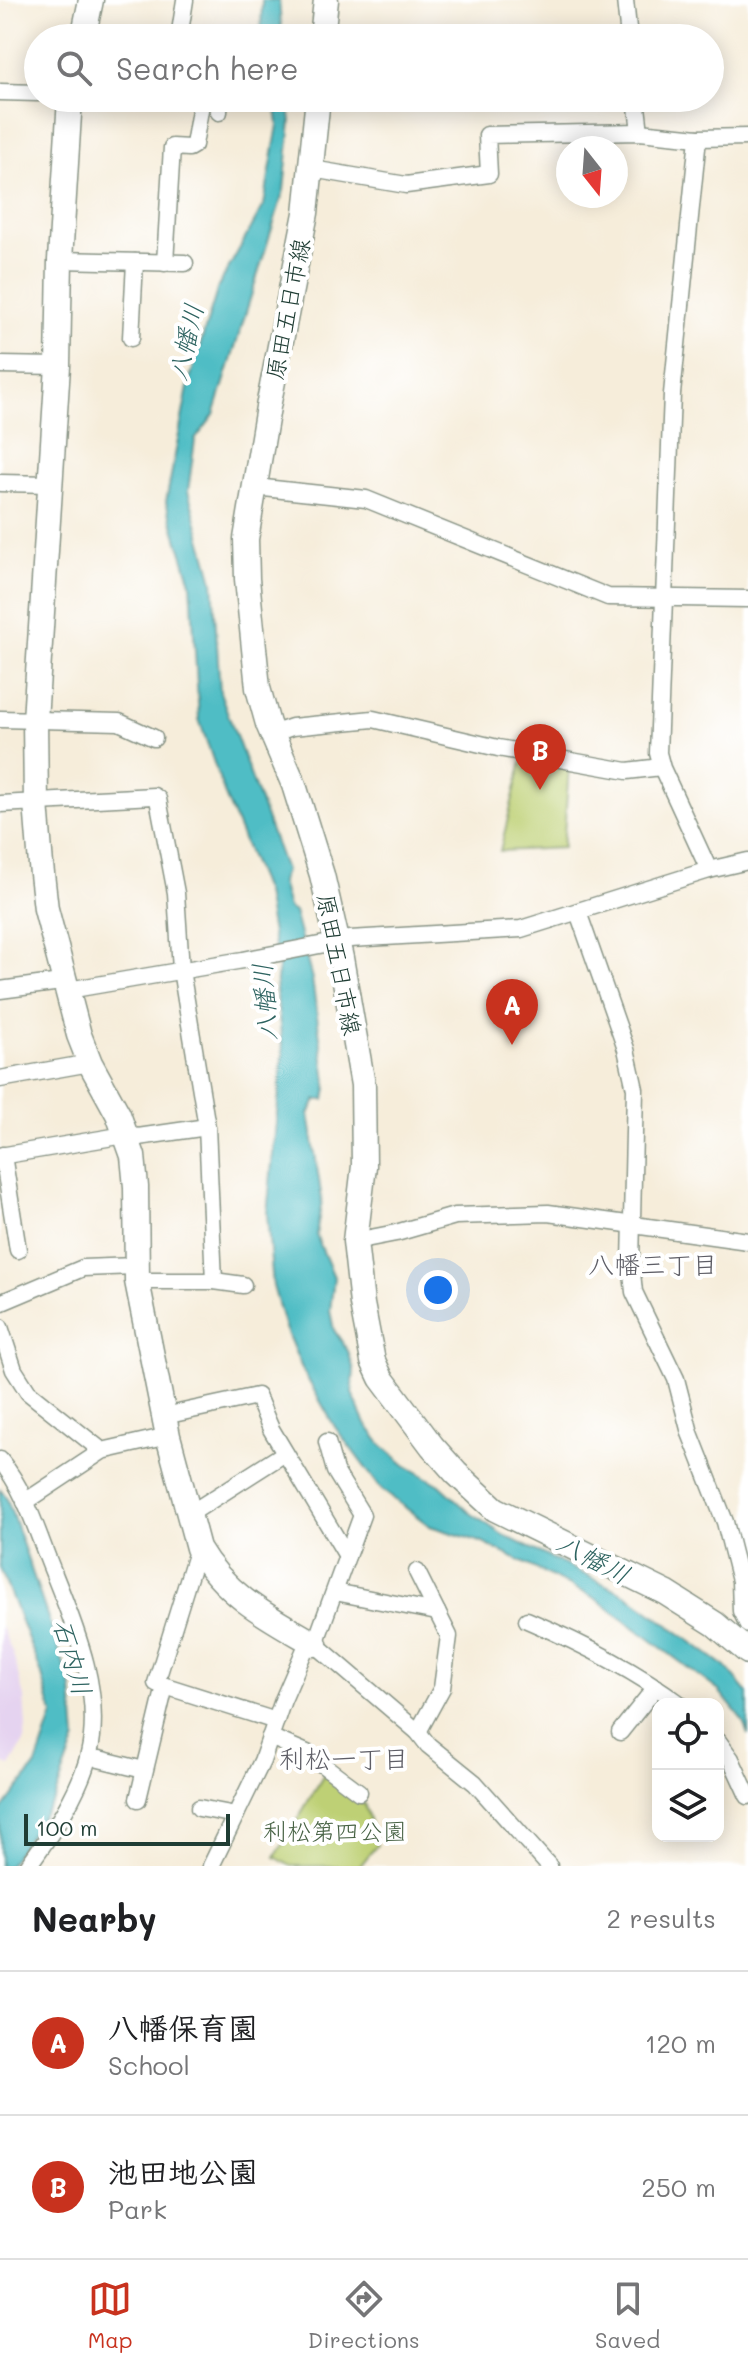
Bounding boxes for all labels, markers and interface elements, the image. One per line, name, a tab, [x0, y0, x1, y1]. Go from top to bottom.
search box	[24, 24, 724, 112]
icon: search	[52, 46, 96, 90]
text: Search here	[116, 48, 299, 88]
north arrow	[556, 136, 628, 208]
street label: 原田五日市線	[258, 235, 316, 383]
water label: 八幡川	[160, 300, 210, 384]
pin: B	[514, 724, 566, 790]
street label: 原田五日市線	[311, 890, 369, 1038]
water label: 八幡川	[244, 962, 284, 1042]
pin: A	[486, 979, 538, 1045]
district label: 八幡三丁目	[588, 1247, 718, 1281]
your location	[418, 1270, 458, 1310]
water label: 八幡川	[552, 1525, 636, 1591]
water label: 石内川	[46, 1615, 100, 1699]
map controls	[652, 1698, 724, 1842]
button: locate	[652, 1698, 724, 1770]
district label: 利松一丁目	[279, 1741, 409, 1775]
button: layers	[652, 1770, 724, 1842]
scale bar	[24, 1810, 230, 1846]
text: 100 m	[36, 1813, 98, 1842]
park label: 利松第四公園	[263, 1815, 407, 1846]
text: Nearby	[32, 1896, 157, 1941]
text: 2 results	[607, 1901, 716, 1935]
text: 八幡保育園	[108, 2007, 258, 2047]
text: A	[49, 2026, 67, 2060]
text: 120 m	[645, 2026, 716, 2060]
text: School	[108, 2048, 190, 2082]
text: 池田地公園	[108, 2151, 258, 2191]
text: B	[49, 2170, 67, 2204]
text: 250 m	[641, 2170, 716, 2204]
text: Park	[108, 2192, 167, 2226]
tab: Map	[88, 2277, 133, 2354]
tab: Directions	[308, 2277, 420, 2354]
tab: Saved	[595, 2277, 660, 2354]

